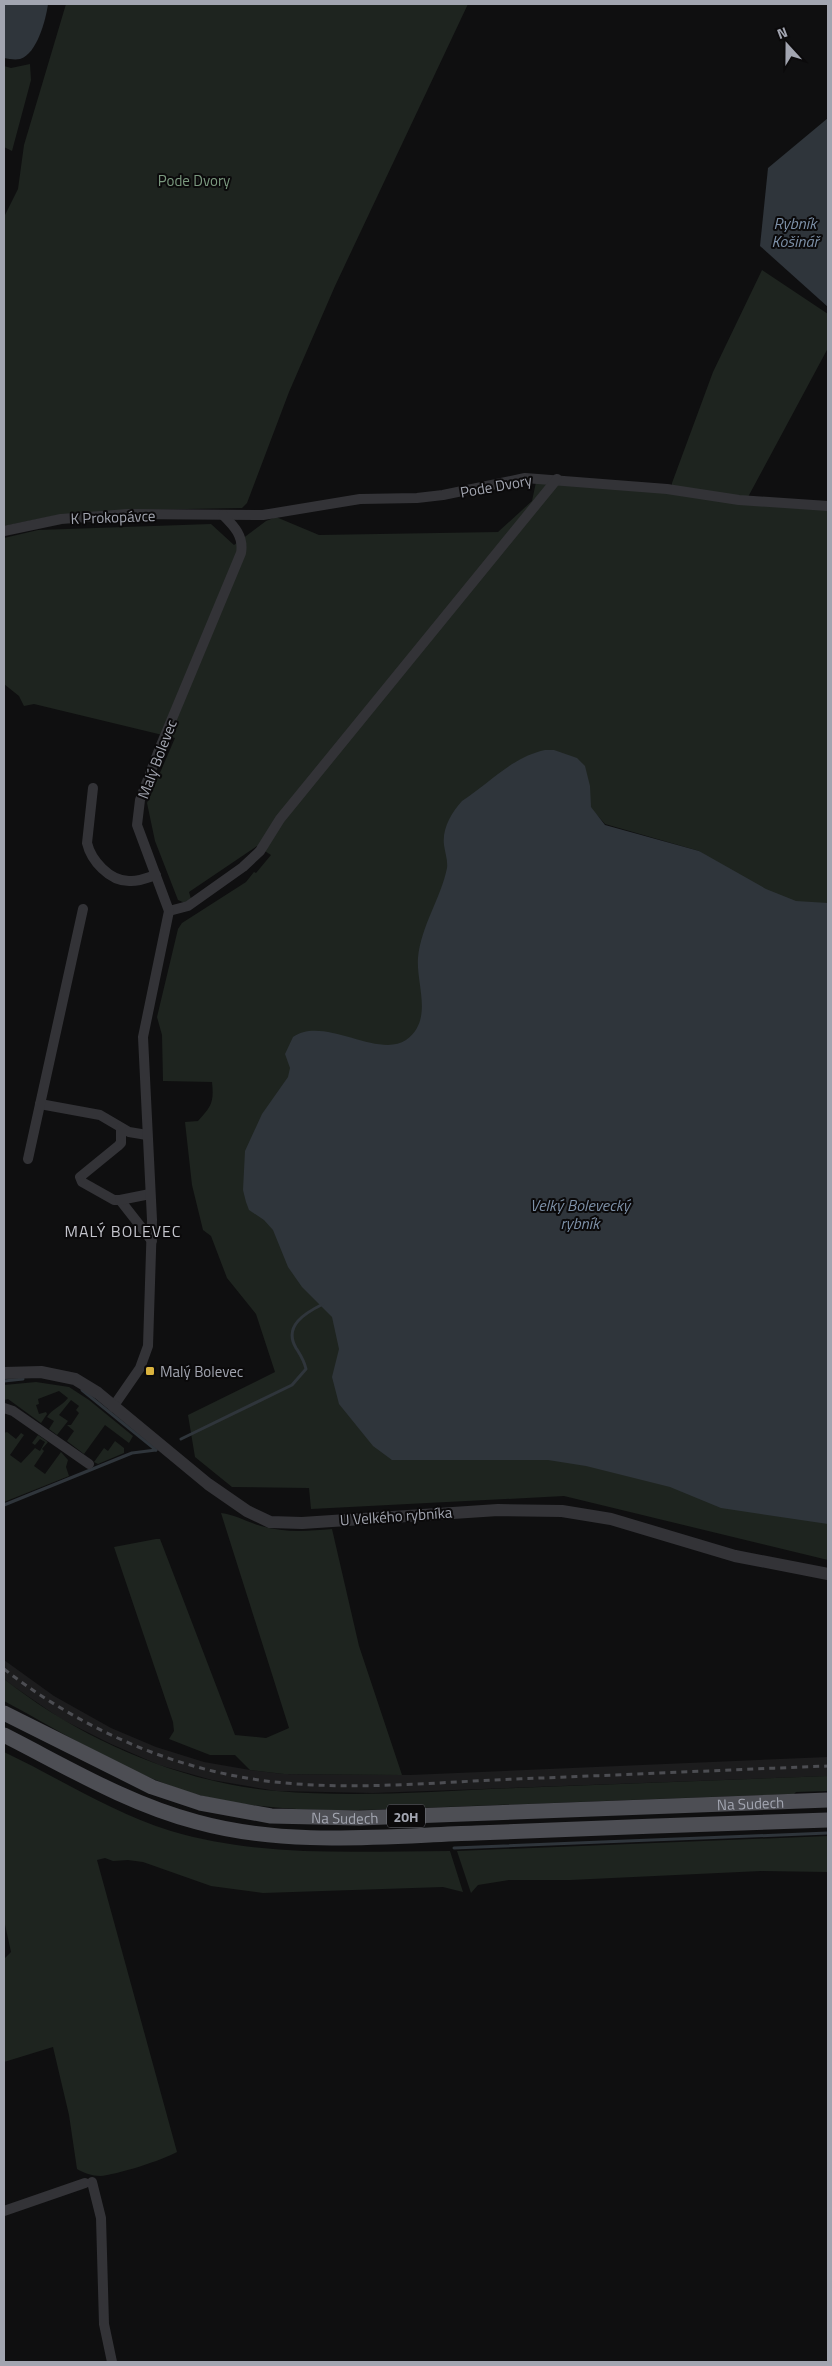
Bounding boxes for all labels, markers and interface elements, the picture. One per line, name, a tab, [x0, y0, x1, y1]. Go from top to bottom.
north arrow	[762, 20, 812, 70]
text: N	[774, 21, 790, 44]
park label: Pode Dvory	[158, 169, 230, 192]
water label: Rybník Košinář	[771, 211, 821, 253]
street label: Pode Dvory	[458, 468, 534, 504]
street label: K Prokopávce	[70, 504, 156, 530]
street label: Malý Bolevec	[131, 716, 183, 802]
water label: Velký Bolevecký rybník	[530, 1193, 632, 1235]
district label: MALÝ BOLEVEC	[64, 1219, 182, 1243]
place label: Malý Bolevec	[160, 1360, 243, 1383]
marker: Malý Bolevec	[144, 1365, 156, 1377]
street label: U Velkého rybníka	[339, 1501, 453, 1531]
street label: Na Sudech	[716, 1790, 784, 1816]
road number: 20H	[387, 1804, 425, 1828]
street label: Na Sudech	[311, 1805, 379, 1830]

